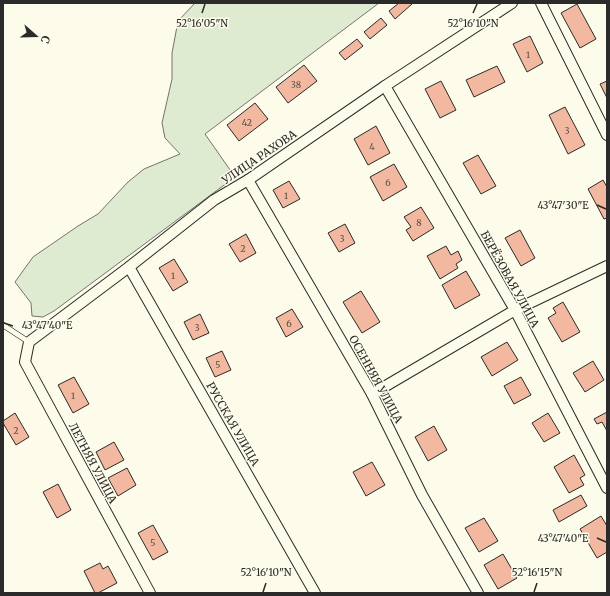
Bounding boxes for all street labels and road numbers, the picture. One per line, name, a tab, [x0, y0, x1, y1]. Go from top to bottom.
street label: УЛИЦА РАХОВА	[218, 127, 299, 188]
street label: БЕРЁЗОВАЯ УЛИЦА	[478, 228, 543, 330]
street label: ОСЕННЯЯ УЛИЦА	[346, 333, 406, 426]
street label: РУССКАЯ УЛИЦА	[203, 380, 263, 469]
street label: ЛЕТНЯЯ УЛИЦА	[66, 420, 120, 506]

